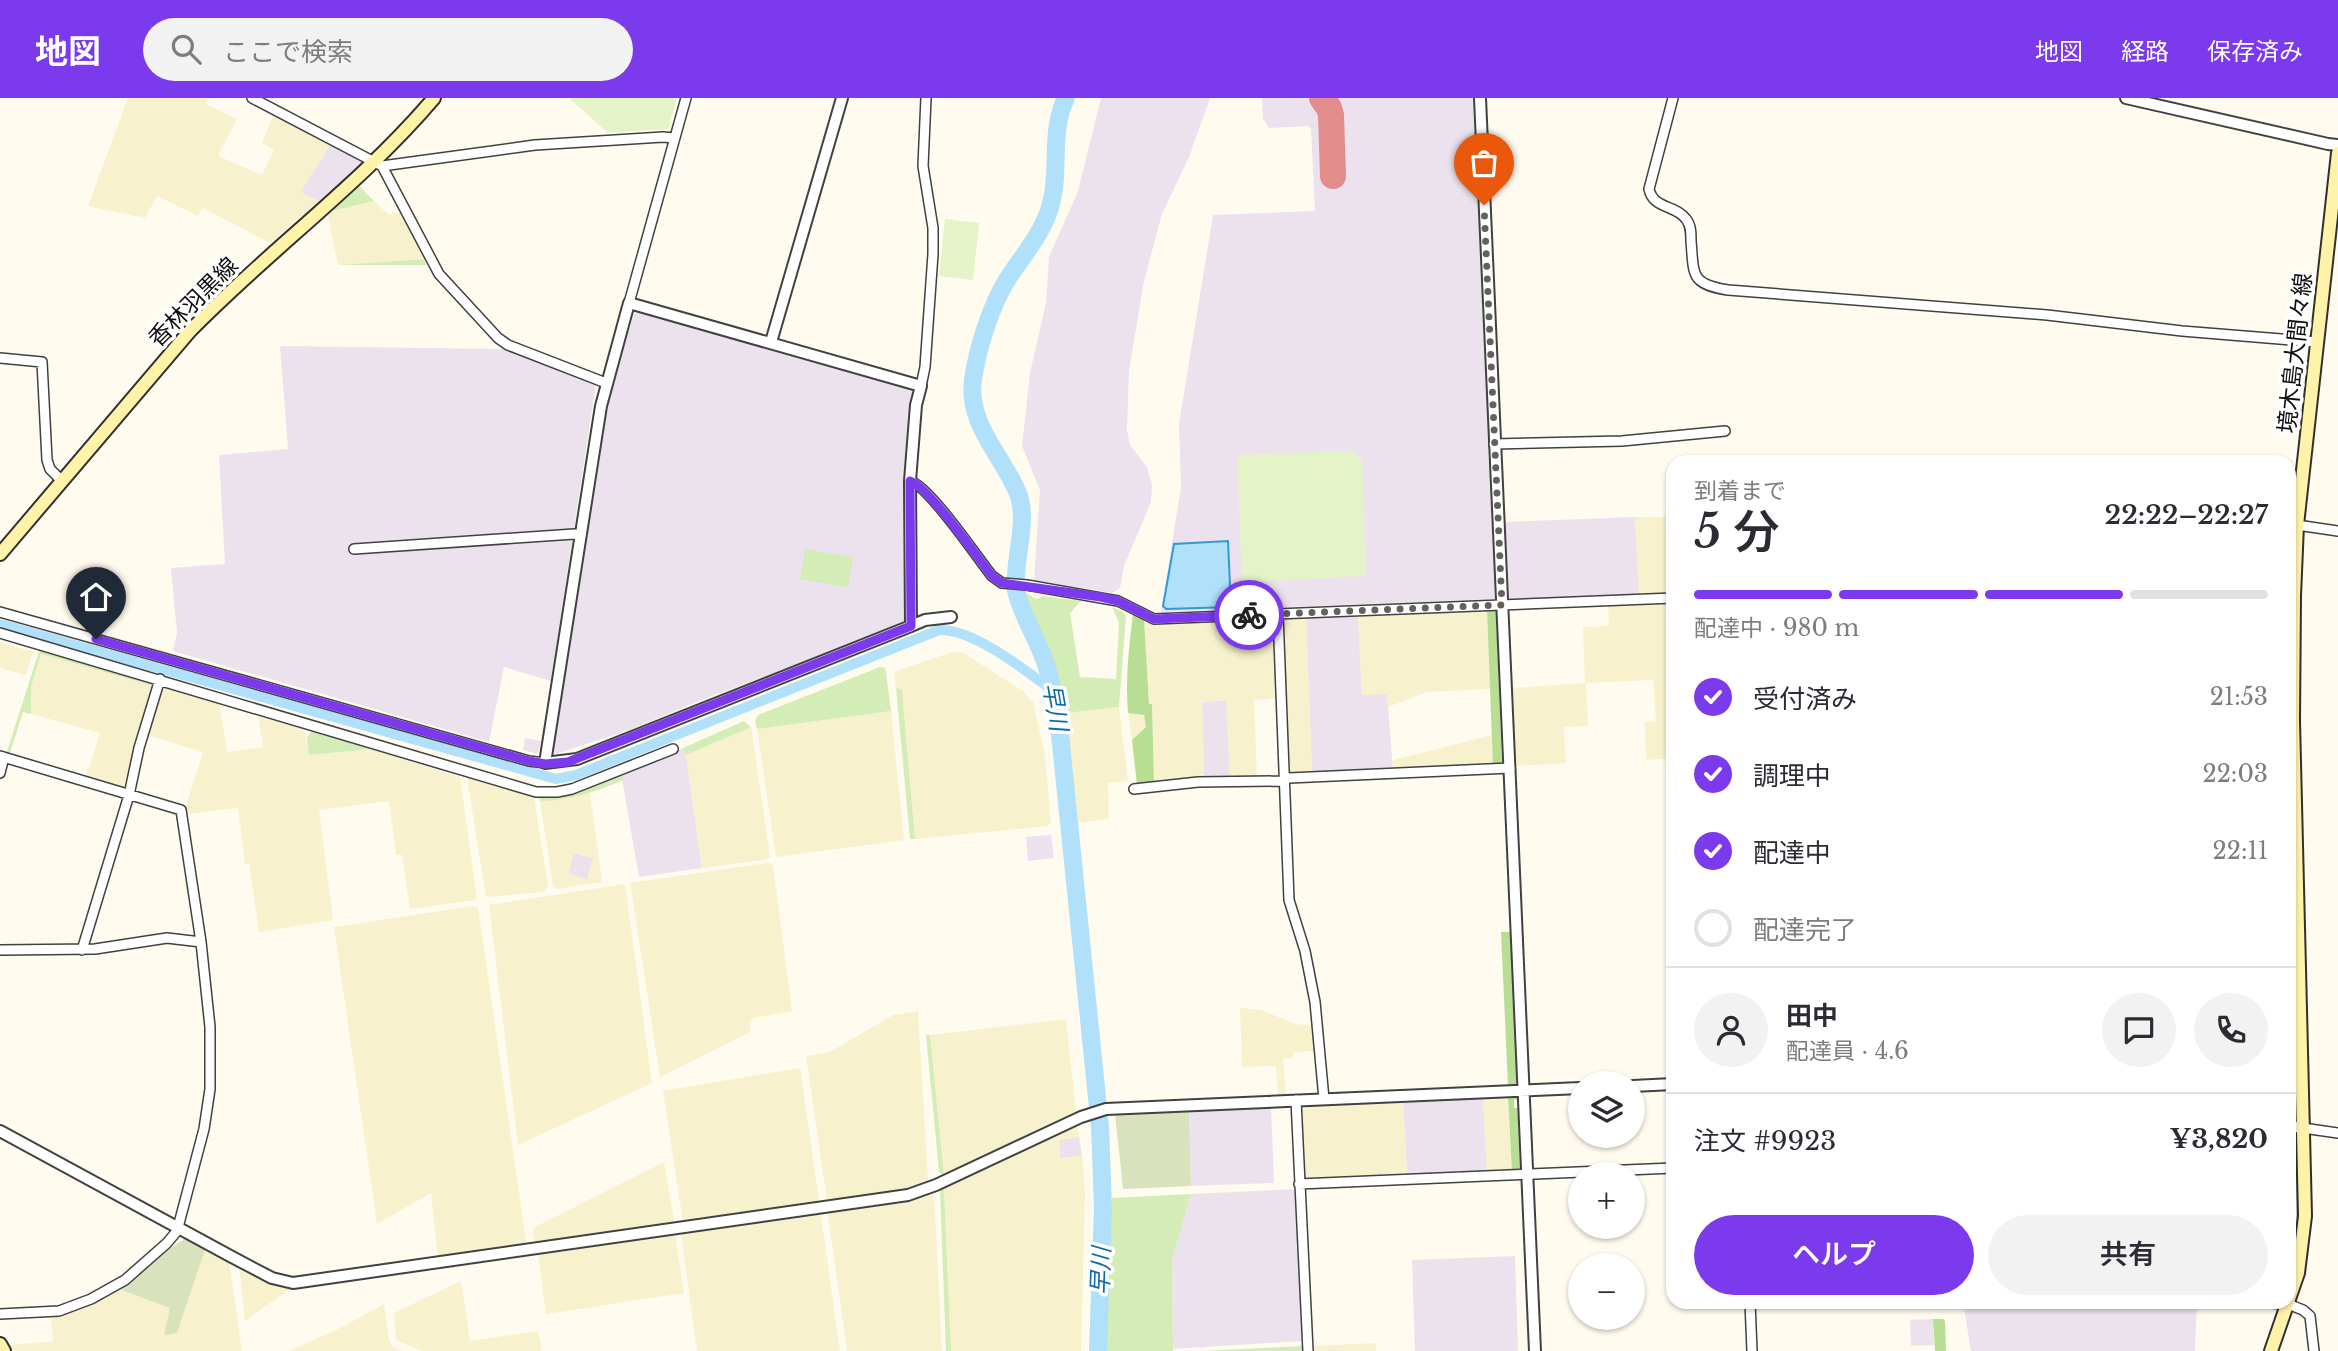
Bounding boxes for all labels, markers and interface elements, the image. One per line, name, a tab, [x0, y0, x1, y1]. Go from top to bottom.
search box	[143, 18, 633, 81]
icon: search	[167, 30, 205, 68]
text: 地図	[35, 31, 101, 72]
text: ここで検索	[223, 36, 353, 68]
text: 地図	[2035, 37, 2083, 66]
text: 経路	[2121, 37, 2169, 66]
text: 保存済み	[2207, 37, 2303, 66]
pin	[1454, 133, 1514, 205]
icon: bag	[1465, 144, 1503, 182]
street label: 香林羽黒線	[142, 251, 244, 353]
street label: 境木島大間々線	[2273, 271, 2317, 435]
text: 到着まで	[1694, 477, 1786, 505]
text: 22:22–22:27	[2105, 499, 2268, 531]
text: 5 分	[1694, 503, 1780, 560]
pin	[66, 567, 126, 639]
icon: home	[77, 578, 115, 616]
courier	[1214, 580, 1284, 650]
icon: bike	[1230, 596, 1268, 634]
text: 配達中 · 980 m	[1694, 614, 1859, 642]
icon: check	[1694, 678, 1732, 716]
water label: 早川	[1037, 681, 1074, 736]
text: 受付済み	[1753, 683, 1857, 715]
text: 21:53	[2210, 683, 2268, 711]
icon: check	[1694, 755, 1732, 793]
text: 調理中	[1753, 760, 1831, 792]
text: 22:03	[2203, 760, 2268, 788]
icon: check	[1694, 832, 1732, 870]
text: 配達中	[1753, 837, 1831, 869]
text: 22:11	[2213, 837, 2268, 865]
text: 配達完了	[1753, 914, 1857, 946]
button: person	[1694, 993, 1768, 1067]
button: chat	[2102, 993, 2176, 1067]
button: phone	[2194, 993, 2268, 1067]
text: 田中	[1786, 1000, 1838, 1032]
text: 配達員 · 4.6	[1786, 1037, 1909, 1065]
map controls	[1568, 1071, 1645, 1330]
button: layers	[1568, 1071, 1645, 1148]
text: ¥3,820	[2169, 1123, 2268, 1155]
text: 注文 #9923	[1694, 1125, 1836, 1157]
button: +	[1568, 1162, 1645, 1239]
button: ヘルプ	[1694, 1215, 1974, 1295]
button: 共有	[1988, 1215, 2268, 1295]
water label: 早川	[1085, 1243, 1116, 1295]
button: −	[1568, 1253, 1645, 1330]

